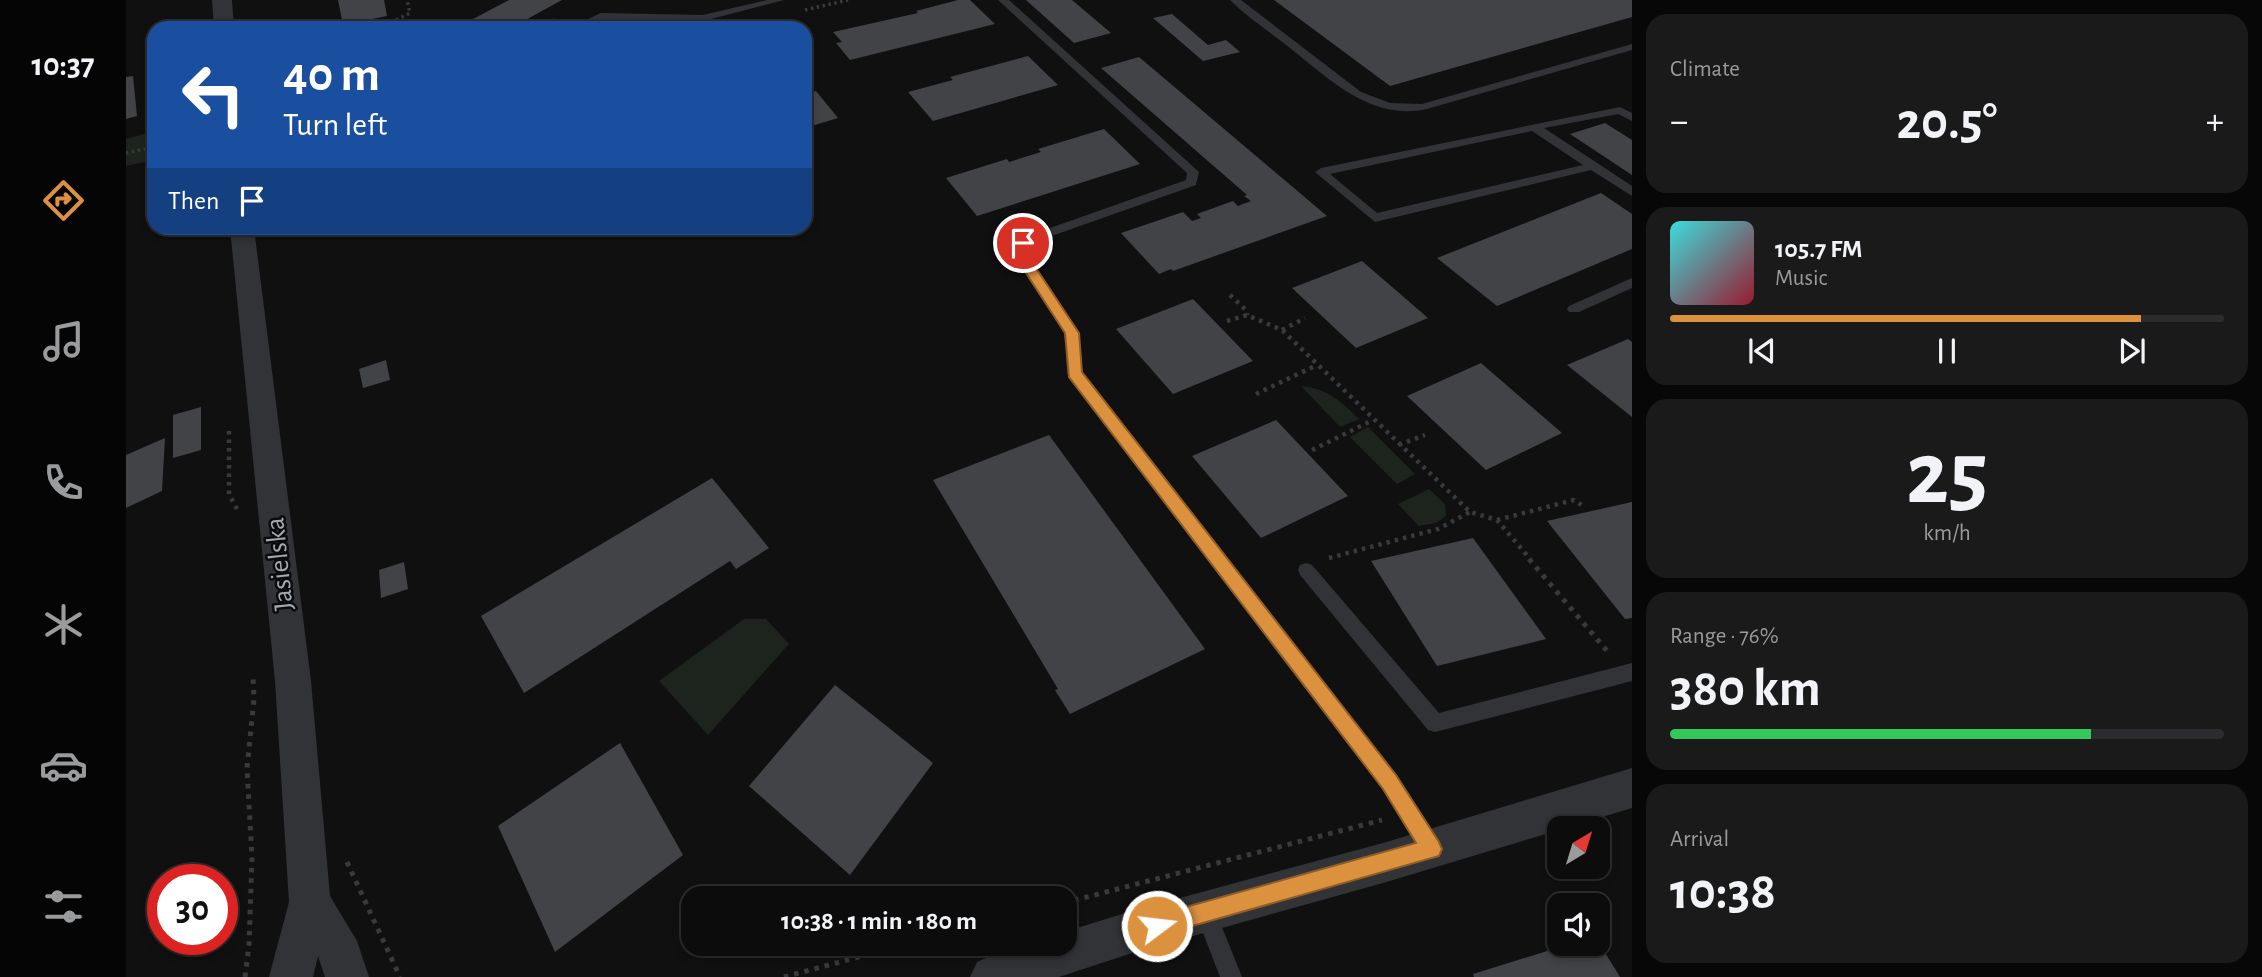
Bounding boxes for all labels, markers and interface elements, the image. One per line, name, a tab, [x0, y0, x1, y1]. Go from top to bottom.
text: 10:37	[31, 49, 95, 81]
icon: left	[168, 49, 259, 140]
text: 40 m	[283, 51, 380, 100]
text: Climate	[1670, 58, 1740, 81]
text: 20.5°	[1896, 96, 1998, 148]
text: −	[1670, 103, 1688, 141]
text: +	[2206, 103, 2224, 141]
text: Turn left	[283, 109, 387, 141]
icon: directions	[39, 176, 88, 225]
icon: arrive	[233, 182, 271, 220]
text: Then	[168, 188, 219, 214]
pin	[993, 213, 1053, 273]
icon: arrive	[1004, 224, 1042, 262]
text: 105.7 FM	[1775, 236, 1863, 262]
text: Music	[1775, 267, 1827, 290]
icon: music	[39, 317, 88, 366]
icon: previous	[1743, 332, 1781, 370]
icon: pause	[1928, 332, 1966, 370]
icon: next	[2113, 332, 2151, 370]
text: 25	[1906, 429, 1988, 520]
icon: phone	[39, 458, 88, 507]
street label: Jasielska	[261, 516, 299, 612]
text: km/h	[1923, 522, 1971, 545]
icon: climate	[39, 600, 88, 649]
text: Range · 76%	[1670, 625, 1779, 648]
text: 380 km	[1670, 663, 1821, 715]
icon: car	[39, 741, 88, 790]
north arrow	[1547, 816, 1610, 878]
map controls	[1547, 816, 1610, 956]
text: Arrival	[1670, 828, 1729, 851]
speed limit sign: 30	[147, 864, 238, 955]
text: 10:38	[1670, 866, 1776, 918]
icon: filters	[39, 882, 88, 931]
position arrow	[1120, 889, 1194, 963]
button: sound	[1547, 893, 1610, 956]
text: 10:38 · 1 min · 180 m	[781, 908, 977, 934]

